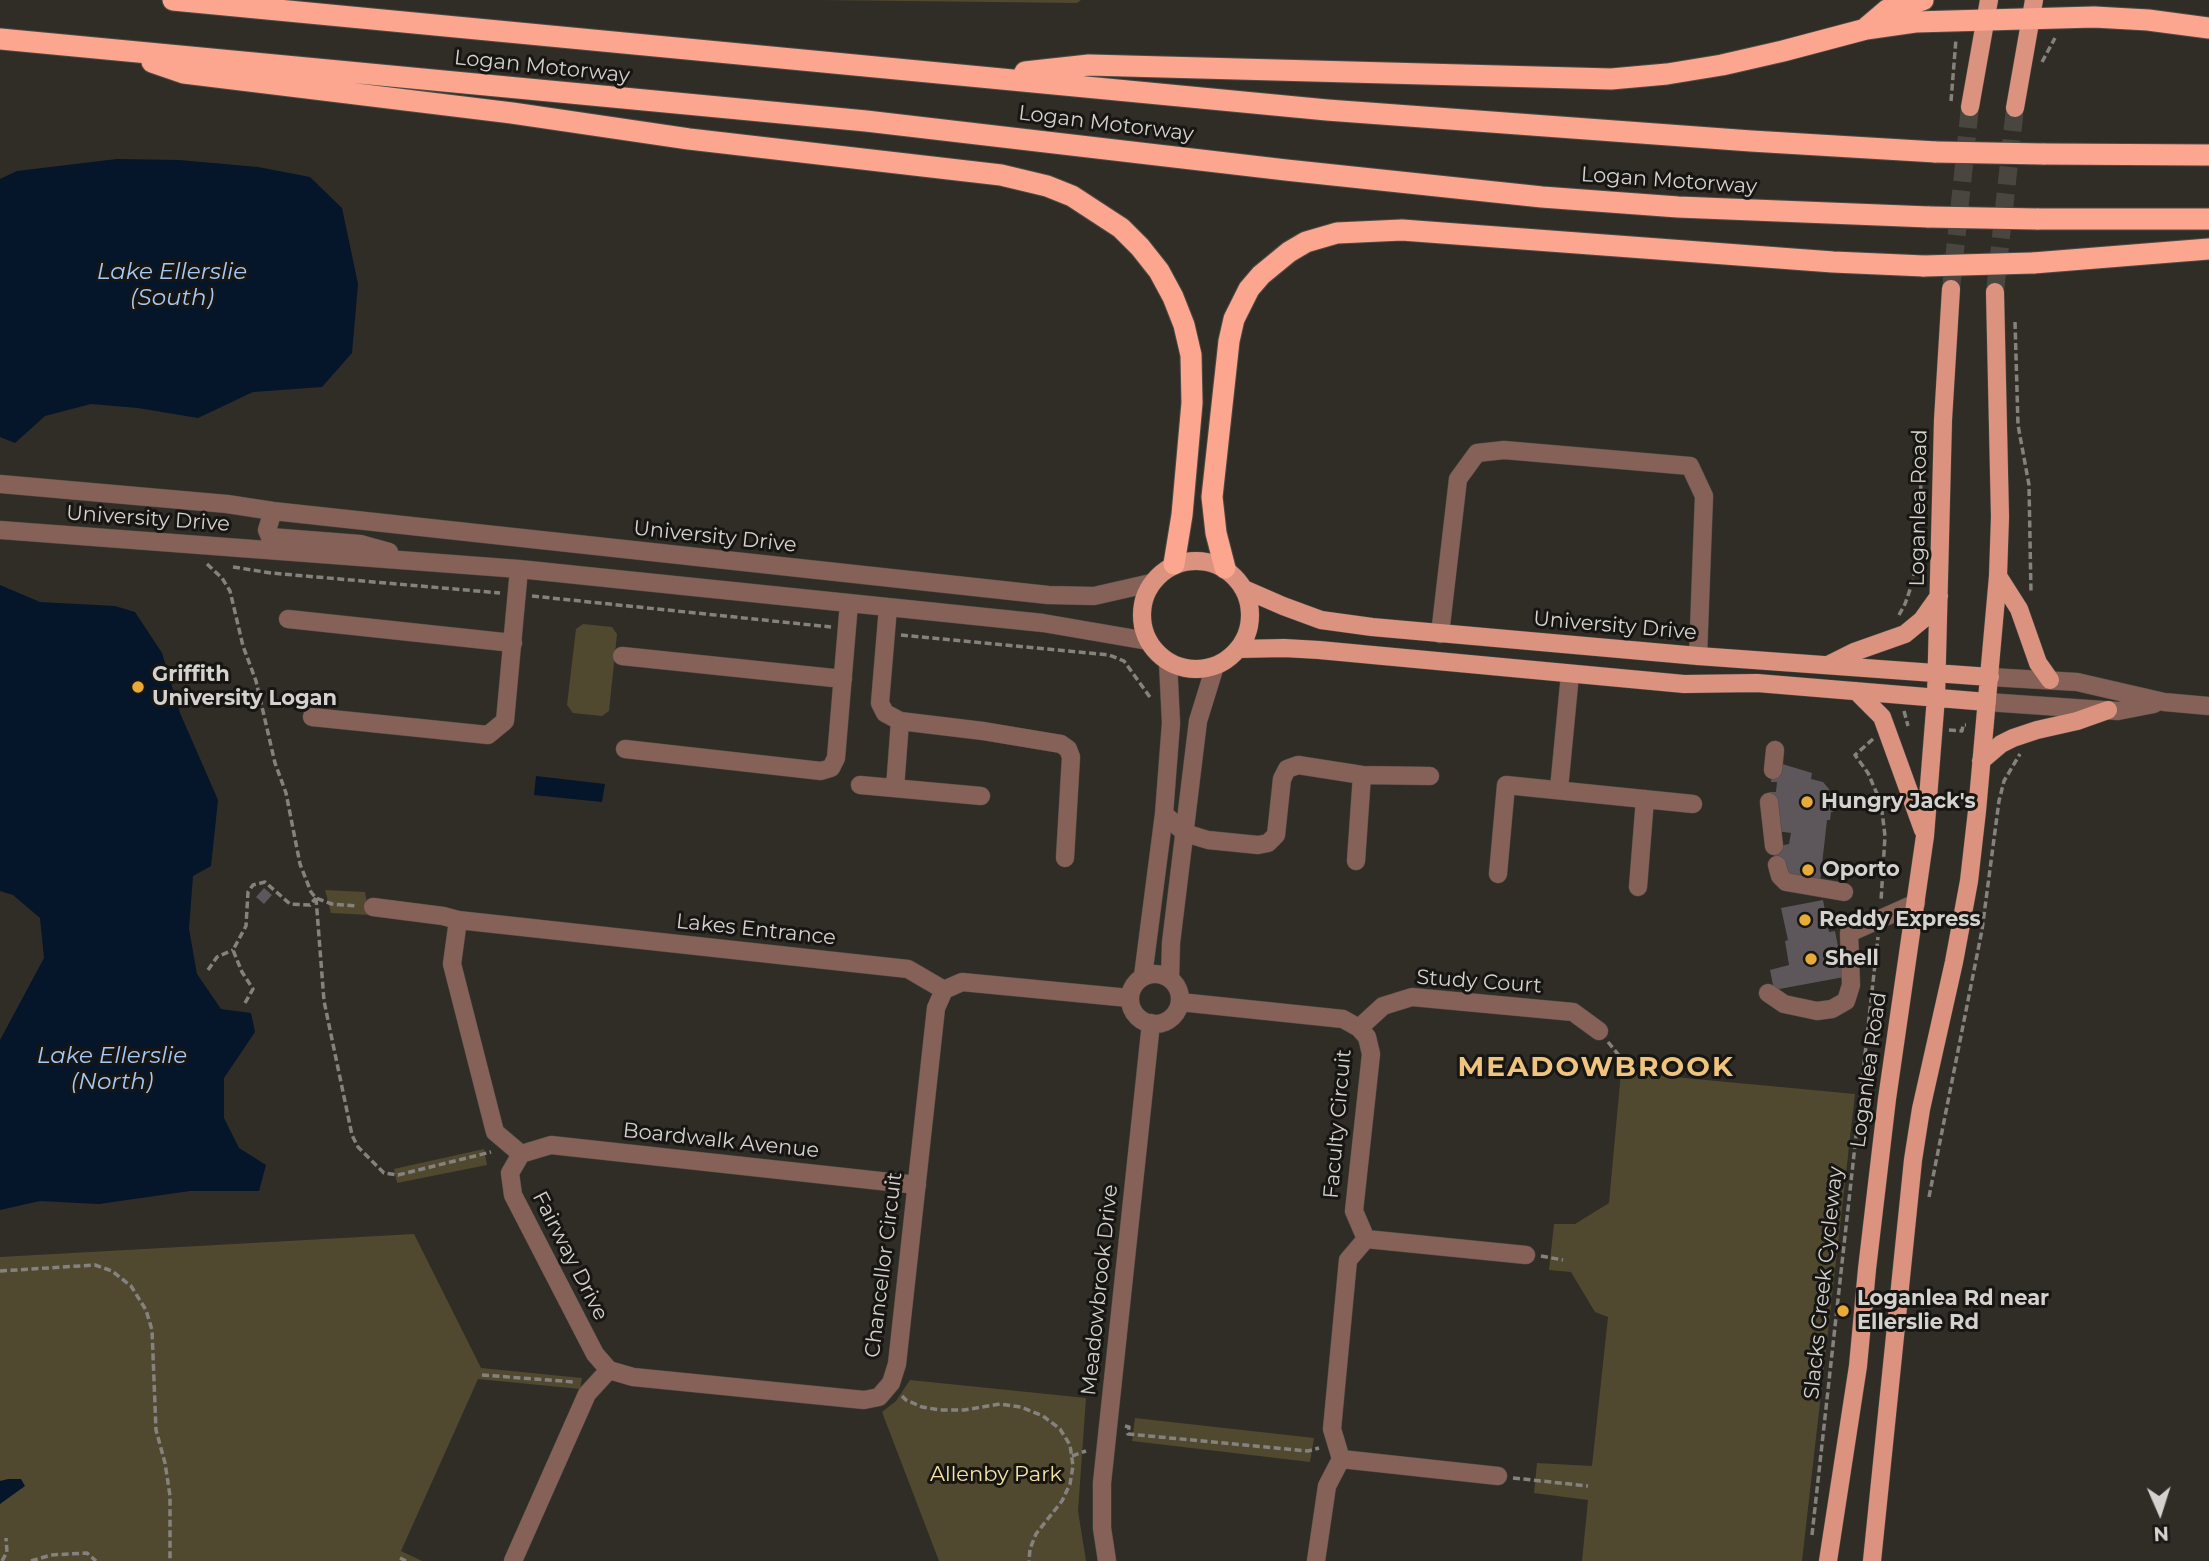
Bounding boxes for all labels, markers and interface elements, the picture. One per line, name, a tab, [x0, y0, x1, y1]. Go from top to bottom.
street label: Logan Motorway	[453, 45, 631, 89]
street label: Logan Motorway	[1017, 101, 1195, 147]
street label: Logan Motorway	[1580, 162, 1758, 200]
water label: Lake Ellerslie (South)	[97, 258, 247, 312]
street label: Loganlea Road	[1905, 429, 1933, 587]
street label: University Drive	[65, 501, 231, 537]
street label: University Drive	[632, 516, 798, 558]
street label: University Drive	[1532, 606, 1698, 646]
place label: Griffith University Logan	[152, 662, 337, 712]
marker: Griffith University Logan	[130, 679, 146, 695]
place label: Hungry Jack's	[1821, 789, 1976, 815]
marker: Hungry Jack's	[1799, 794, 1815, 810]
place label: Oporto	[1822, 857, 1900, 883]
marker: Oporto	[1800, 862, 1816, 878]
place label: Reddy Express	[1819, 907, 1981, 933]
street label: Lakes Entrance	[675, 909, 837, 951]
marker: Reddy Express	[1797, 912, 1813, 928]
place label: Shell	[1825, 946, 1879, 972]
marker: Shell	[1803, 951, 1819, 967]
street label: Study Court	[1416, 965, 1542, 999]
street label: Loganlea Road	[1846, 990, 1892, 1150]
water label: Lake Ellerslie (North)	[37, 1042, 187, 1096]
street label: Faculty Circuit	[1319, 1048, 1357, 1200]
district label: MEADOWBROOK	[1459, 1051, 1733, 1085]
street label: Boardwalk Avenue	[622, 1118, 820, 1164]
street label: Slacks Creek Cycleway	[1799, 1165, 1849, 1401]
street label: Chancellor Circuit	[860, 1171, 908, 1359]
street label: Meadowbrook Drive	[1076, 1183, 1124, 1397]
street label: Fairway Drive	[527, 1187, 613, 1325]
place label: Loganlea Rd near Ellerslie Rd	[1857, 1286, 2049, 1336]
marker: Loganlea Rd near Ellerslie Rd	[1835, 1303, 1851, 1319]
park label: Allenby Park	[930, 1462, 1062, 1488]
north arrow	[2125, 1477, 2195, 1547]
text: N	[2153, 1522, 2169, 1545]

